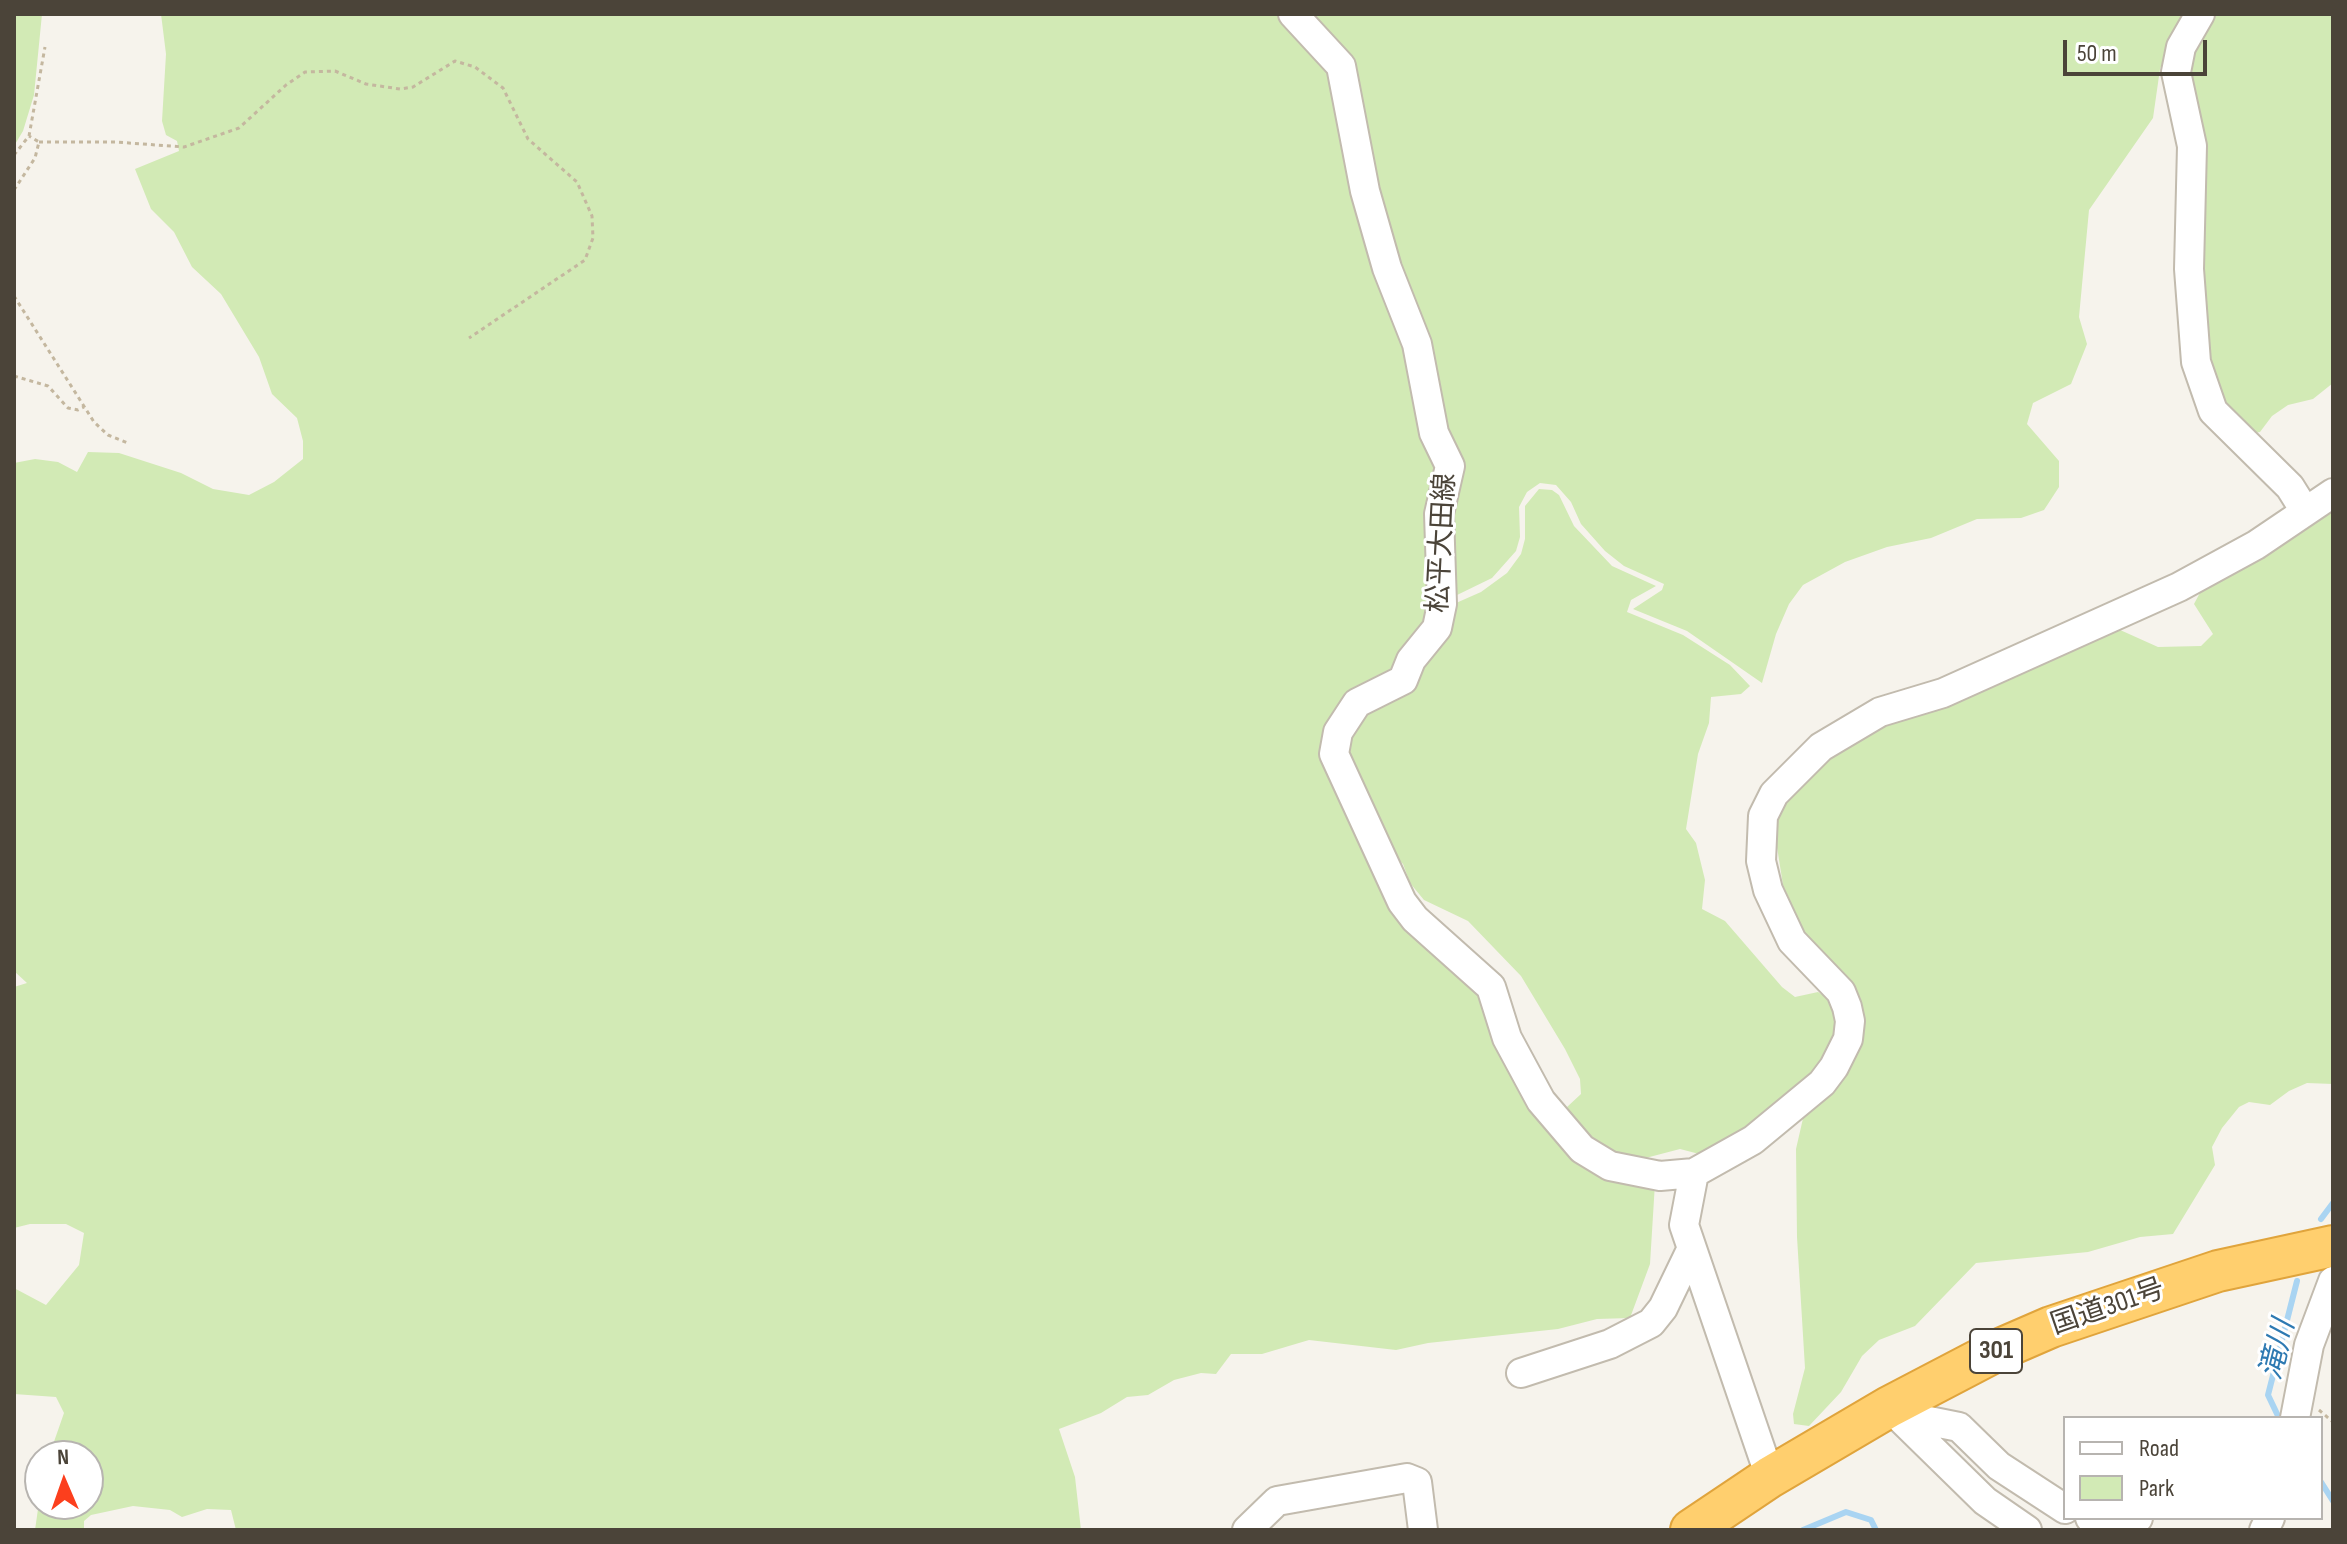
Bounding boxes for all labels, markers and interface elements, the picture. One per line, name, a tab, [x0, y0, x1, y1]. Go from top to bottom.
scale bar	[2067, 24, 2211, 74]
text: 50 m	[2077, 39, 2117, 68]
street label: 松平大田線	[1423, 472, 1463, 614]
street label: 国道301号	[2047, 1273, 2169, 1343]
water label: 滝川	[2254, 1317, 2304, 1383]
road number: 301	[1970, 1329, 2022, 1373]
legend	[2063, 1416, 2323, 1520]
text: Road	[2139, 1434, 2179, 1463]
north arrow	[24, 1440, 104, 1520]
text: N	[57, 1444, 70, 1471]
text: Park	[2139, 1474, 2174, 1503]

